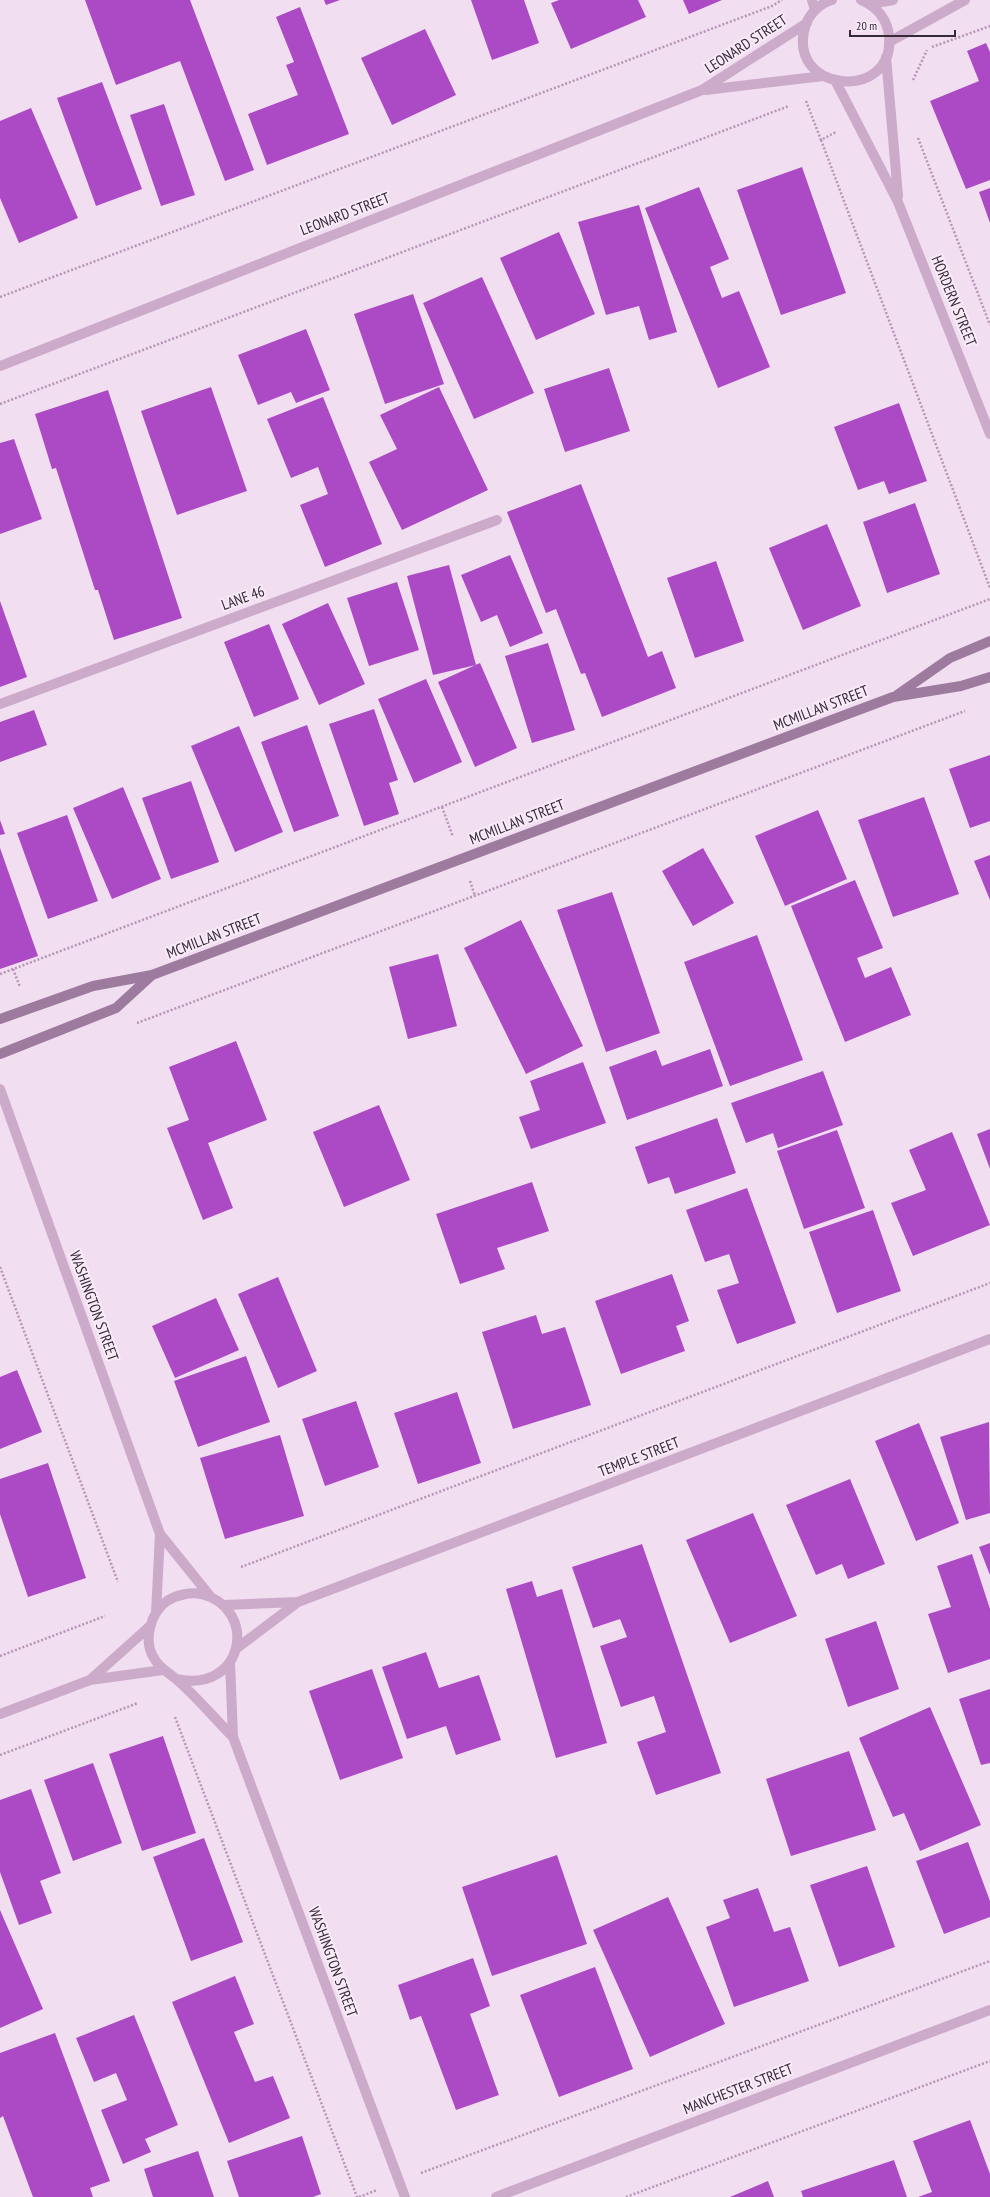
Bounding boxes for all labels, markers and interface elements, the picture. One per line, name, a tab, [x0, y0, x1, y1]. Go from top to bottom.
street label: LEONARD STREET	[701, 10, 791, 77]
scale bar	[850, 12, 955, 38]
text: 20 m	[856, 18, 877, 33]
street label: LEONARD STREET	[297, 188, 392, 239]
street label: HORDERN STREET	[928, 253, 981, 349]
street label: LANE 46	[219, 581, 267, 614]
street label: MCMILLAN STREET	[771, 681, 871, 734]
street label: MCMILLAN STREET	[467, 795, 567, 848]
street label: MCMILLAN STREET	[164, 909, 264, 962]
street label: WASHINGTON STREET	[66, 1248, 123, 1364]
street label: TEMPLE STREET	[596, 1432, 682, 1481]
street label: WASHINGTON STREET	[305, 1904, 362, 2020]
street label: MANCHESTER STREET	[680, 2059, 796, 2118]

